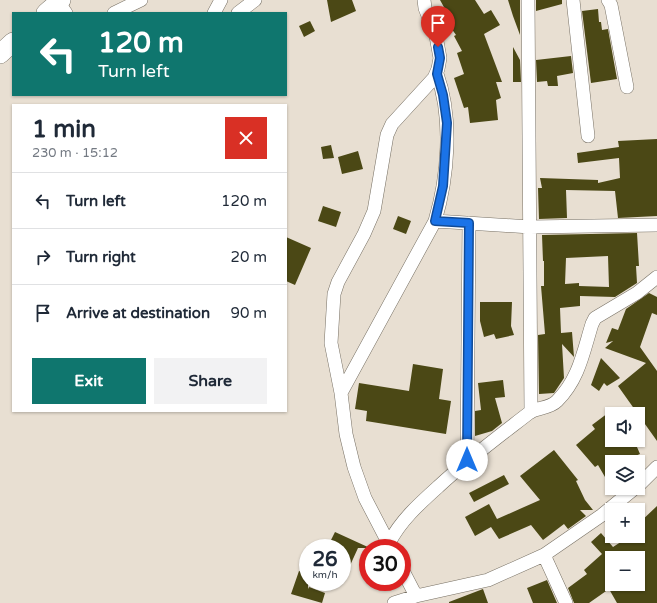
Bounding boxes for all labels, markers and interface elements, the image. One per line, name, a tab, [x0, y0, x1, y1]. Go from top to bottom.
pin	[421, 6, 455, 47]
icon: arrive	[427, 12, 449, 34]
text: 120 m	[98, 26, 184, 60]
icon: left	[32, 28, 84, 80]
text: Turn left	[98, 60, 170, 82]
text: 1 min	[32, 115, 96, 144]
button: close	[225, 117, 267, 159]
text: 230 m · 15:12	[32, 145, 118, 161]
icon: left	[32, 190, 54, 212]
text: Turn left	[66, 192, 126, 210]
text: 120 m	[221, 192, 267, 210]
icon: right	[32, 246, 54, 268]
text: Turn right	[66, 248, 136, 266]
text: 20 m	[230, 248, 267, 266]
icon: arrive	[32, 302, 54, 324]
text: Arrive at destination	[66, 304, 210, 322]
text: 90 m	[230, 304, 267, 322]
button: Exit	[32, 358, 146, 404]
button: Share	[154, 358, 267, 404]
map controls	[605, 407, 645, 591]
button: sound	[605, 407, 645, 447]
position arrow	[446, 439, 488, 481]
button: layers	[605, 455, 645, 495]
button: +	[605, 503, 645, 543]
speed limit sign: 30	[359, 539, 411, 591]
text: 26	[312, 548, 338, 572]
button: −	[605, 551, 645, 591]
text: km/h	[312, 569, 338, 581]

